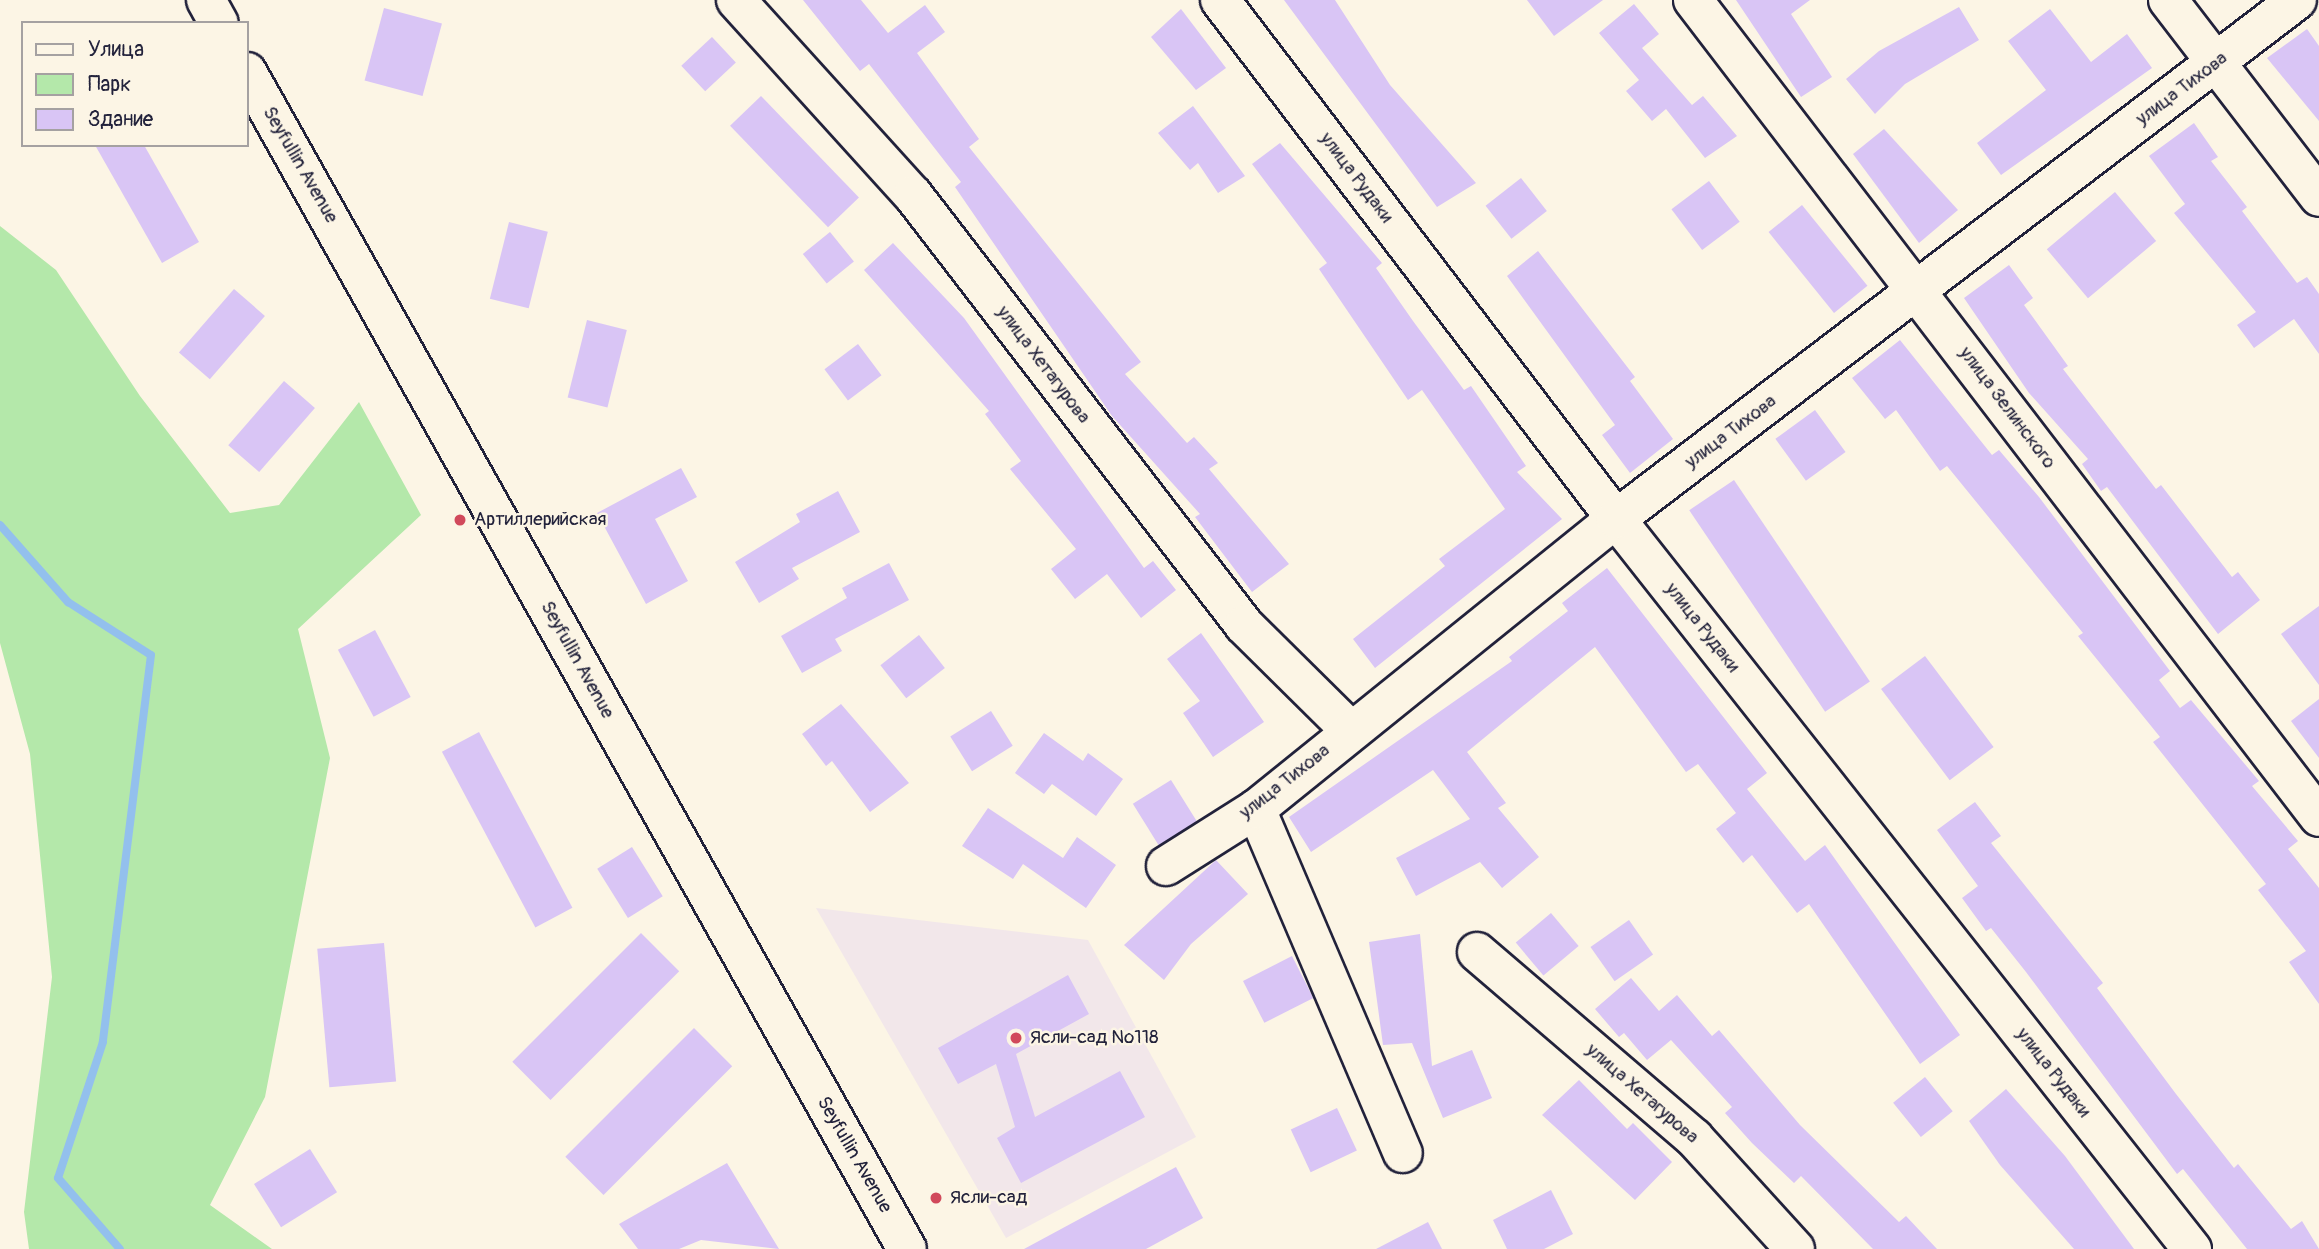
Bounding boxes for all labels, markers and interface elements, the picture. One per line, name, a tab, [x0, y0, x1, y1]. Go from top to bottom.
legend	[21, 21, 248, 147]
text: Улица	[88, 36, 144, 63]
street label: улица Тихова	[2132, 47, 2232, 131]
text: Парк	[88, 71, 131, 98]
street label: Seyfullin Avenue	[257, 103, 343, 227]
text: Здание	[88, 106, 153, 133]
street label: улица Рудаки	[1315, 128, 1397, 228]
street label: улица Хетагурова	[991, 302, 1095, 428]
street label: улица Зелинского	[1954, 343, 2060, 473]
street label: улица Тихова	[1681, 390, 1781, 474]
place label: Артиллерийская	[474, 509, 606, 531]
marker: Артиллерийская	[452, 512, 468, 528]
street label: улица Рудаки	[1660, 579, 1744, 677]
street label: Seyfullin Avenue	[535, 597, 619, 723]
street label: улица Тихова	[1235, 740, 1335, 824]
street label: улица Рудаки	[2011, 1024, 2095, 1122]
place label: Ясли-сад №118	[1030, 1027, 1159, 1049]
marker: Ясли-сад №118	[1008, 1030, 1024, 1046]
street label: улица Хетагурова	[1581, 1039, 1703, 1149]
street label: Seyfullin Avenue	[811, 1093, 897, 1217]
place label: Ясли-сад	[950, 1187, 1027, 1209]
marker: Ясли-сад	[928, 1190, 944, 1206]

